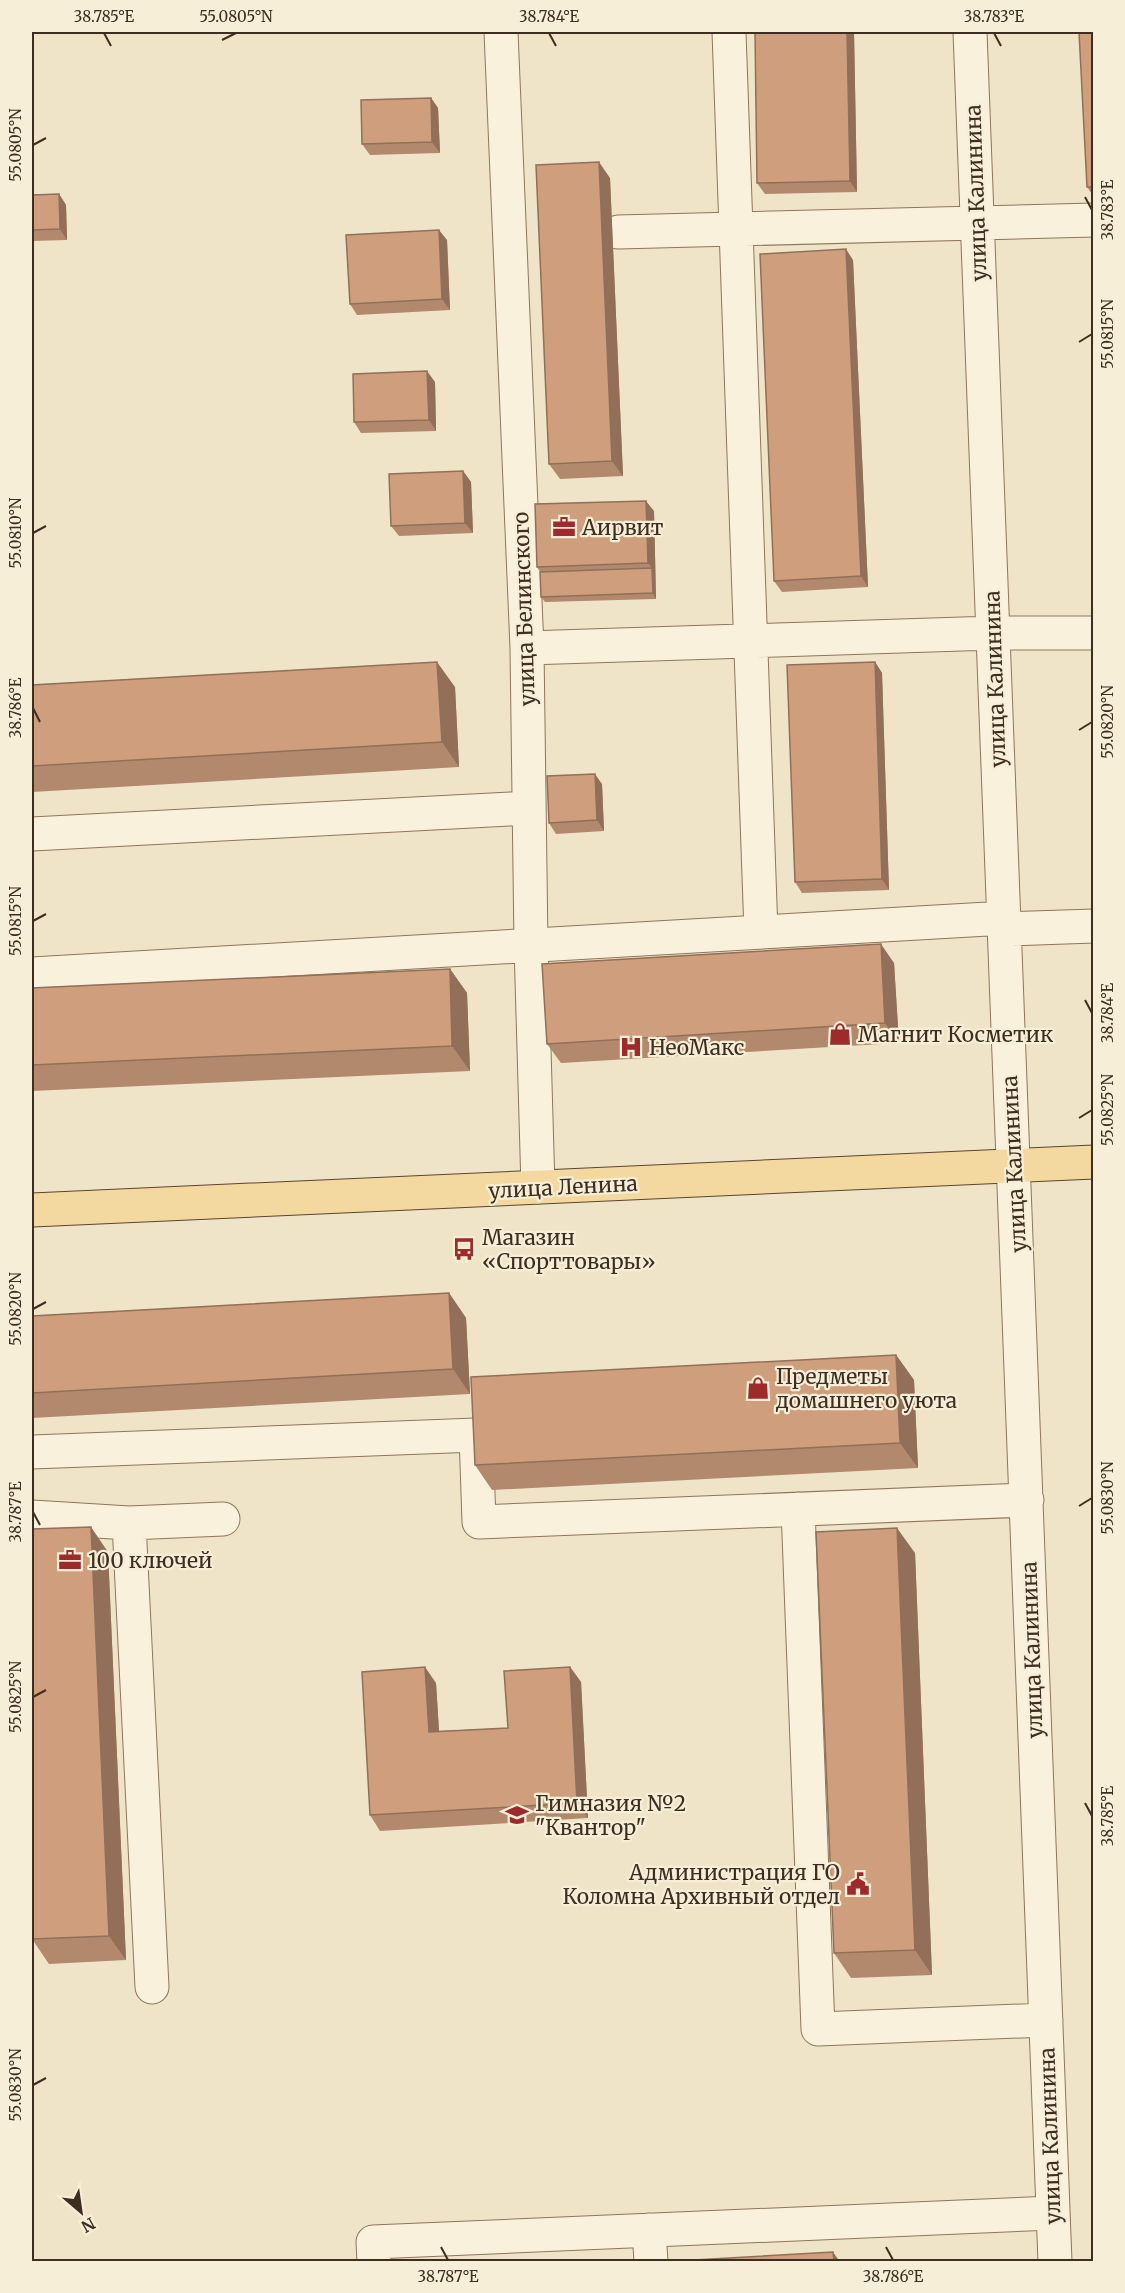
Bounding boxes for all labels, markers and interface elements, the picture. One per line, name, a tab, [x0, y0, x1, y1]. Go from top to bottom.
text: 38.785°E	[74, 7, 135, 26]
text: 55.0805°N	[199, 7, 273, 26]
text: 38.784°E	[519, 7, 579, 26]
text: 38.783°E	[964, 7, 1025, 26]
street label: улица Калинина	[959, 104, 993, 282]
text: 55.0805°N	[6, 108, 25, 182]
text: 38.783°E	[1098, 179, 1117, 240]
text: 55.0815°N	[1098, 299, 1117, 369]
text: 55.0810°N	[6, 497, 25, 568]
street label: улица Белинского	[507, 511, 541, 707]
office icon: Аирвит	[551, 514, 577, 540]
place label: Аирвит	[581, 514, 664, 541]
street label: улица Калинина	[978, 590, 1012, 768]
text: 38.786°E	[6, 677, 25, 738]
text: 55.0820°N	[1098, 685, 1117, 759]
text: 55.0815°N	[6, 886, 25, 956]
text: 38.784°E	[1098, 983, 1117, 1043]
shop icon: Магнит Косметик	[827, 1021, 853, 1047]
place label: Магнит Косметик	[858, 1021, 1053, 1048]
hospital icon: НеоМакс	[618, 1034, 644, 1060]
place label: НеоМакс	[649, 1034, 744, 1061]
text: 55.0825°N	[1098, 1074, 1117, 1146]
street label: улица Калинина	[996, 1075, 1032, 1253]
street label: улица Ленина	[488, 1170, 638, 1204]
place label: Магазин «Спорттовары»	[482, 1224, 656, 1275]
bus stop icon: Магазин «Спорттовары»	[451, 1236, 477, 1262]
text: 55.0820°N	[6, 1272, 25, 1346]
place label: Предметы домашнего уюта	[775, 1363, 957, 1414]
shop icon: Предметы домашнего уюта	[745, 1375, 771, 1401]
text: 55.0830°N	[1098, 1461, 1117, 1535]
text: 38.787°E	[6, 1481, 25, 1542]
office icon: 100 ключей	[57, 1547, 83, 1573]
place label: 100 ключей	[88, 1547, 212, 1574]
street label: улица Калинина	[1015, 1561, 1049, 1739]
text: 55.0825°N	[6, 1661, 25, 1733]
text: 38.785°E	[1098, 1785, 1117, 1846]
place label: Гимназия №2 "Квантор"	[535, 1790, 686, 1841]
school or university icon: Гимназия №2 "Квантор"	[504, 1802, 530, 1828]
place label: Администрация ГО Коломна Архивный отдел	[562, 1859, 840, 1910]
public building icon: Администрация ГО Коломна Архивный отдел	[845, 1871, 871, 1897]
street label: улица Калинина	[1033, 2047, 1067, 2225]
text: 55.0830°N	[6, 2048, 25, 2122]
north arrow	[51, 2182, 111, 2242]
text: N	[78, 2213, 99, 2237]
text: 38.787°E	[418, 2267, 479, 2286]
text: 38.786°E	[863, 2267, 924, 2286]

